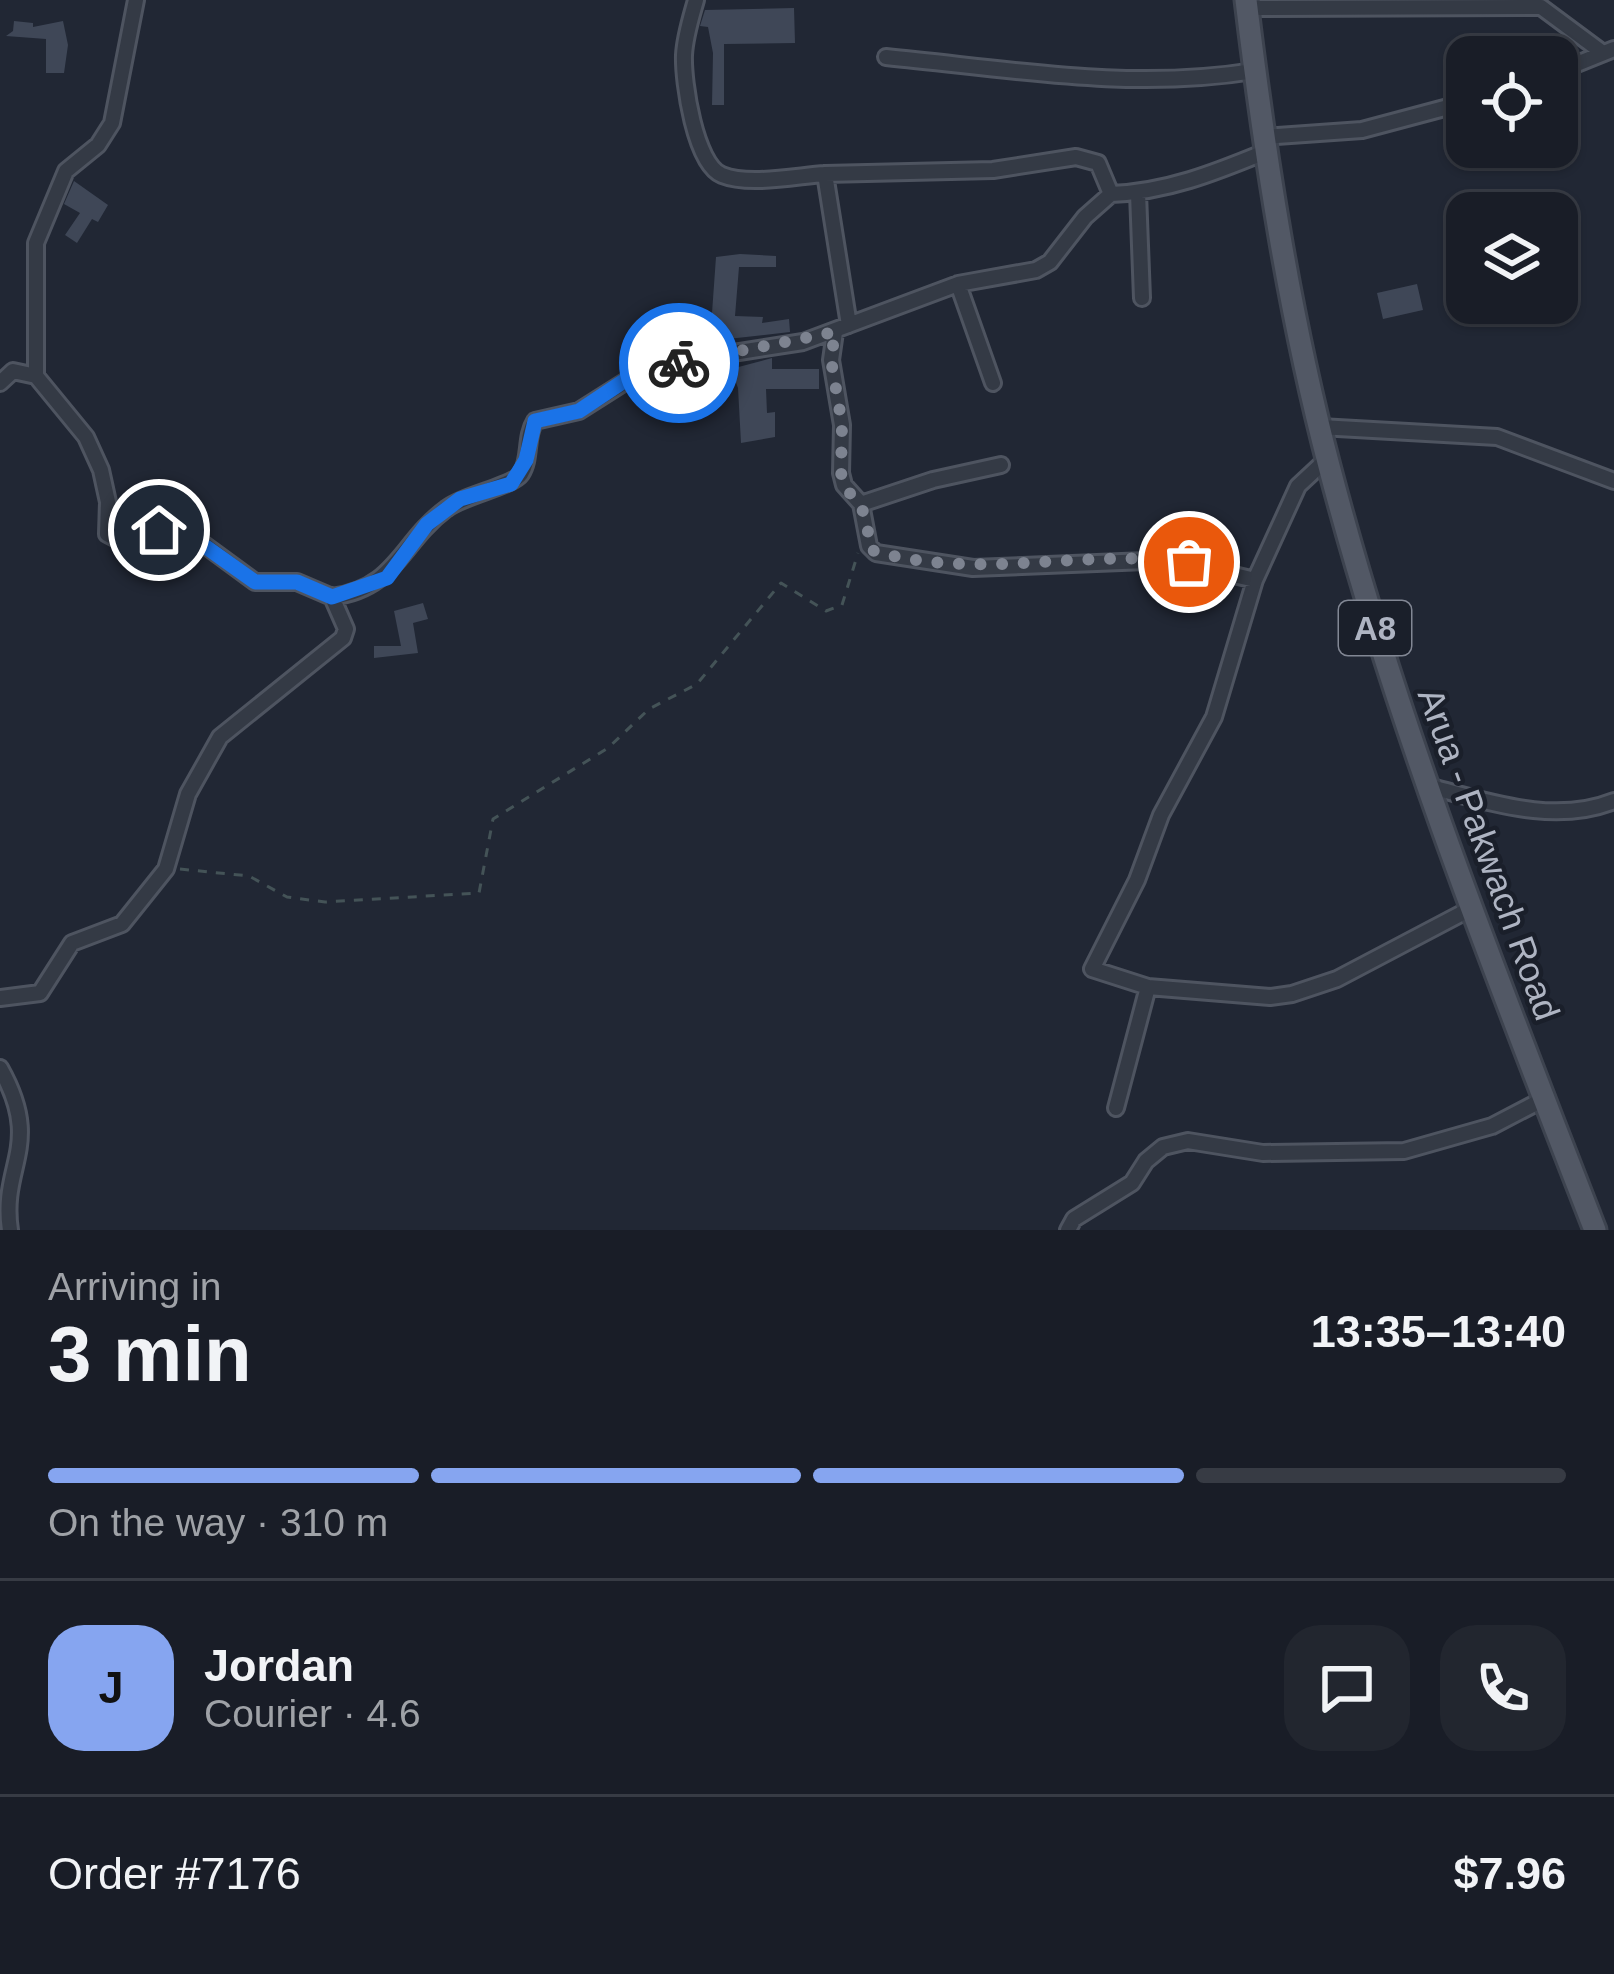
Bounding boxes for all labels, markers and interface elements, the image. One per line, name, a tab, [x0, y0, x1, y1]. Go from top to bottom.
map controls	[1446, 36, 1578, 324]
button: locate	[1446, 36, 1578, 168]
button: layers	[1446, 192, 1578, 324]
courier	[619, 303, 739, 423]
icon: bike	[646, 330, 712, 396]
pin	[108, 479, 210, 581]
icon: home	[126, 497, 192, 563]
pin	[1138, 511, 1240, 613]
icon: bag	[1156, 529, 1222, 595]
road number: A8	[1339, 601, 1411, 655]
street label: Arua - Pakwach Road	[1410, 682, 1568, 1026]
text: Arriving in	[48, 1265, 221, 1308]
text: 13:35–13:40	[1311, 1306, 1566, 1357]
text: 3 min	[48, 1310, 252, 1398]
text: On the way · 310 m	[48, 1501, 388, 1544]
button: chat	[1284, 1625, 1410, 1751]
button: phone	[1440, 1625, 1566, 1751]
text: Jordan	[204, 1640, 354, 1691]
text: J	[98, 1662, 124, 1713]
text: Courier · 4.6	[204, 1692, 421, 1735]
text: Order #7176	[48, 1848, 301, 1899]
text: $7.96	[1453, 1848, 1566, 1899]

